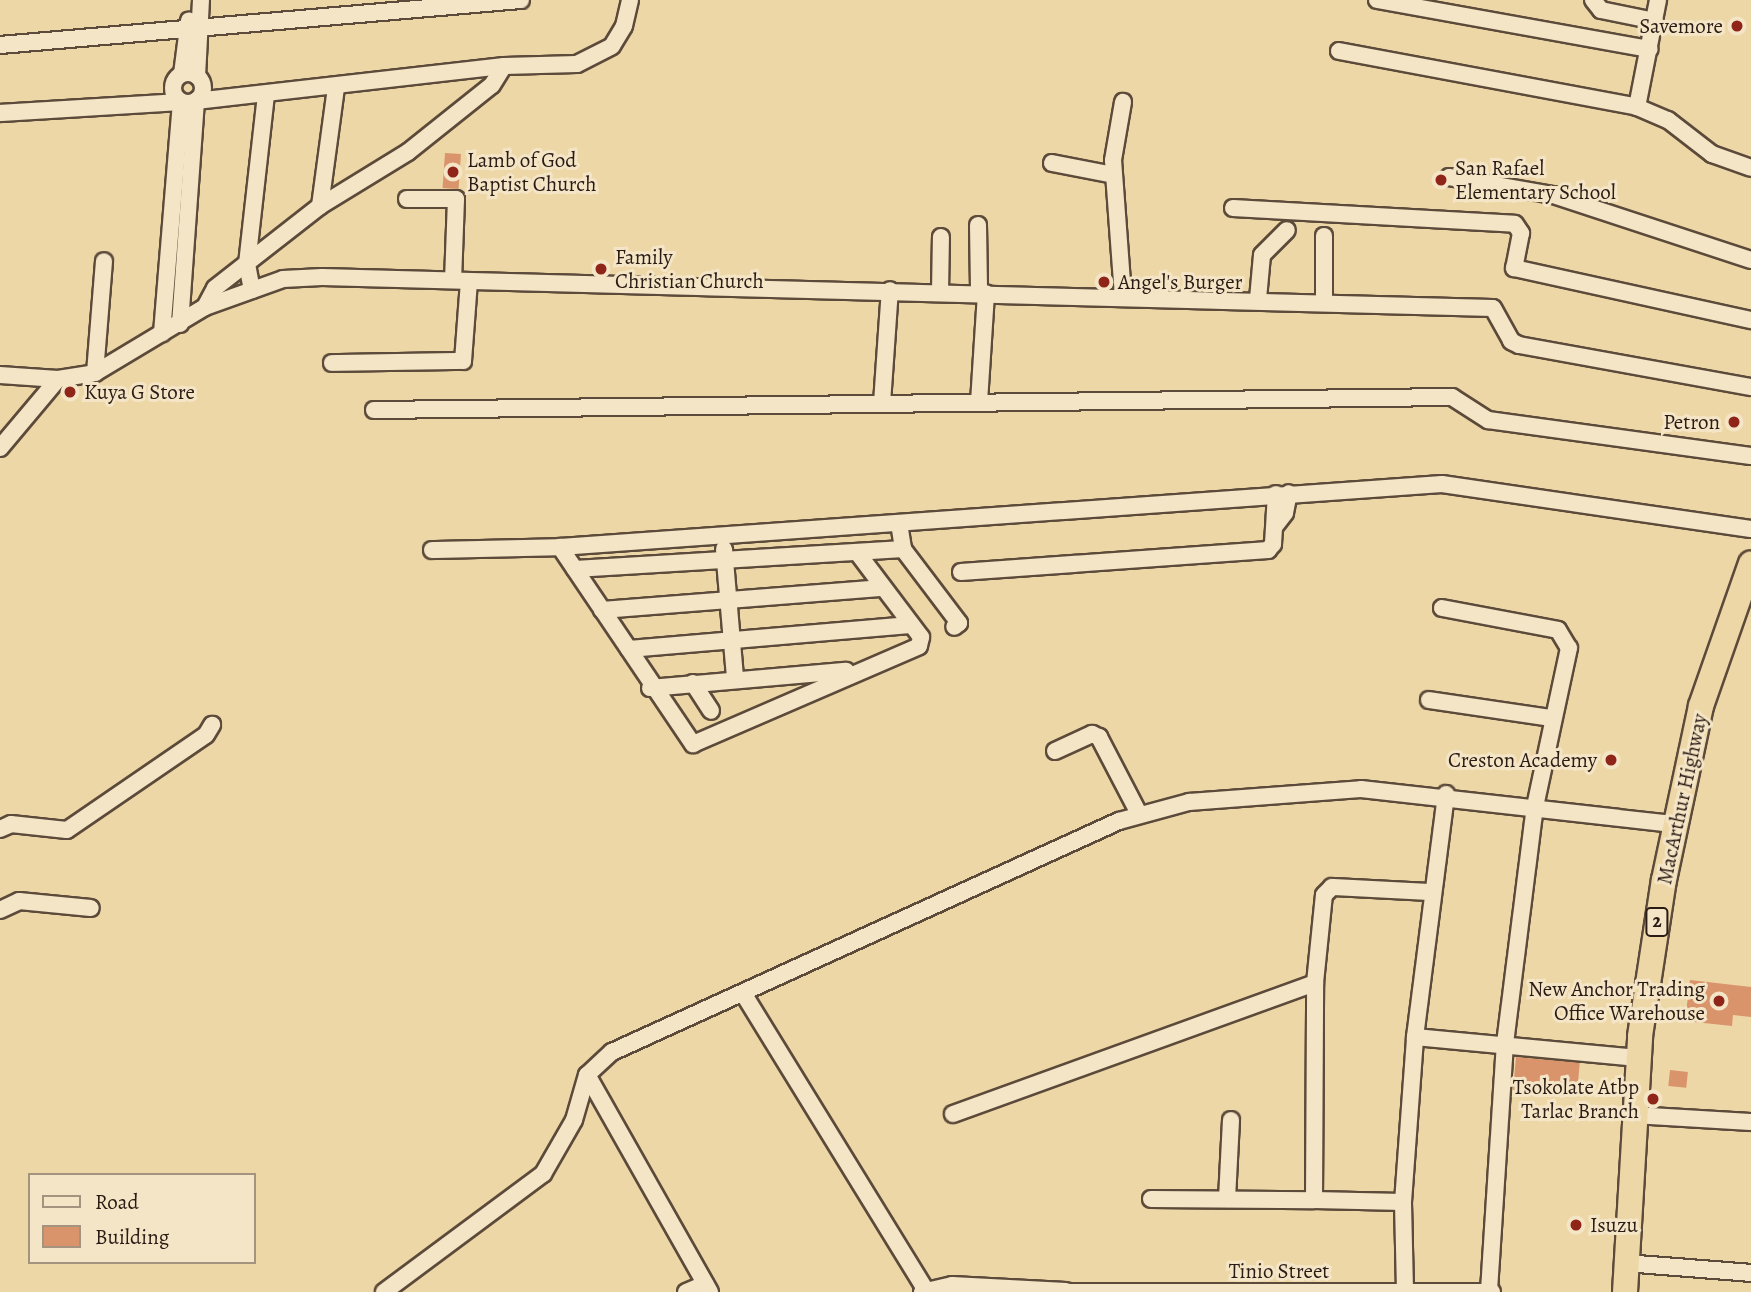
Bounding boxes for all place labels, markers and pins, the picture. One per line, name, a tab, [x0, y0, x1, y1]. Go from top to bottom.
place label: Savemore	[1639, 13, 1723, 39]
marker: Savemore	[1729, 18, 1745, 34]
place label: Lamb of God Baptist Church	[467, 147, 596, 197]
place label: San Rafael Elementary School	[1455, 155, 1616, 205]
marker: Lamb of God Baptist Church	[445, 164, 461, 180]
marker: San Rafael Elementary School	[1433, 172, 1449, 188]
place label: Family Christian Church	[615, 244, 764, 294]
marker: Family Christian Church	[593, 261, 609, 277]
place label: Angel's Burger	[1118, 269, 1243, 295]
marker: Angel's Burger	[1096, 274, 1112, 290]
place label: Kuya G Store	[84, 379, 195, 405]
marker: Kuya G Store	[62, 384, 78, 400]
place label: Petron	[1663, 409, 1720, 435]
marker: Petron	[1726, 414, 1742, 430]
place label: Creston Academy	[1448, 747, 1597, 773]
marker: Creston Academy	[1603, 752, 1619, 768]
place label: New Anchor Trading Office Warehouse	[1528, 976, 1705, 1026]
marker: New Anchor Trading Office Warehouse	[1711, 993, 1727, 1009]
place label: Tsokolate Atbp Tarlac Branch	[1513, 1074, 1639, 1124]
marker: Tsokolate Atbp Tarlac Branch	[1645, 1091, 1661, 1107]
place label: Isuzu	[1590, 1212, 1638, 1238]
marker: Isuzu	[1568, 1217, 1584, 1233]

